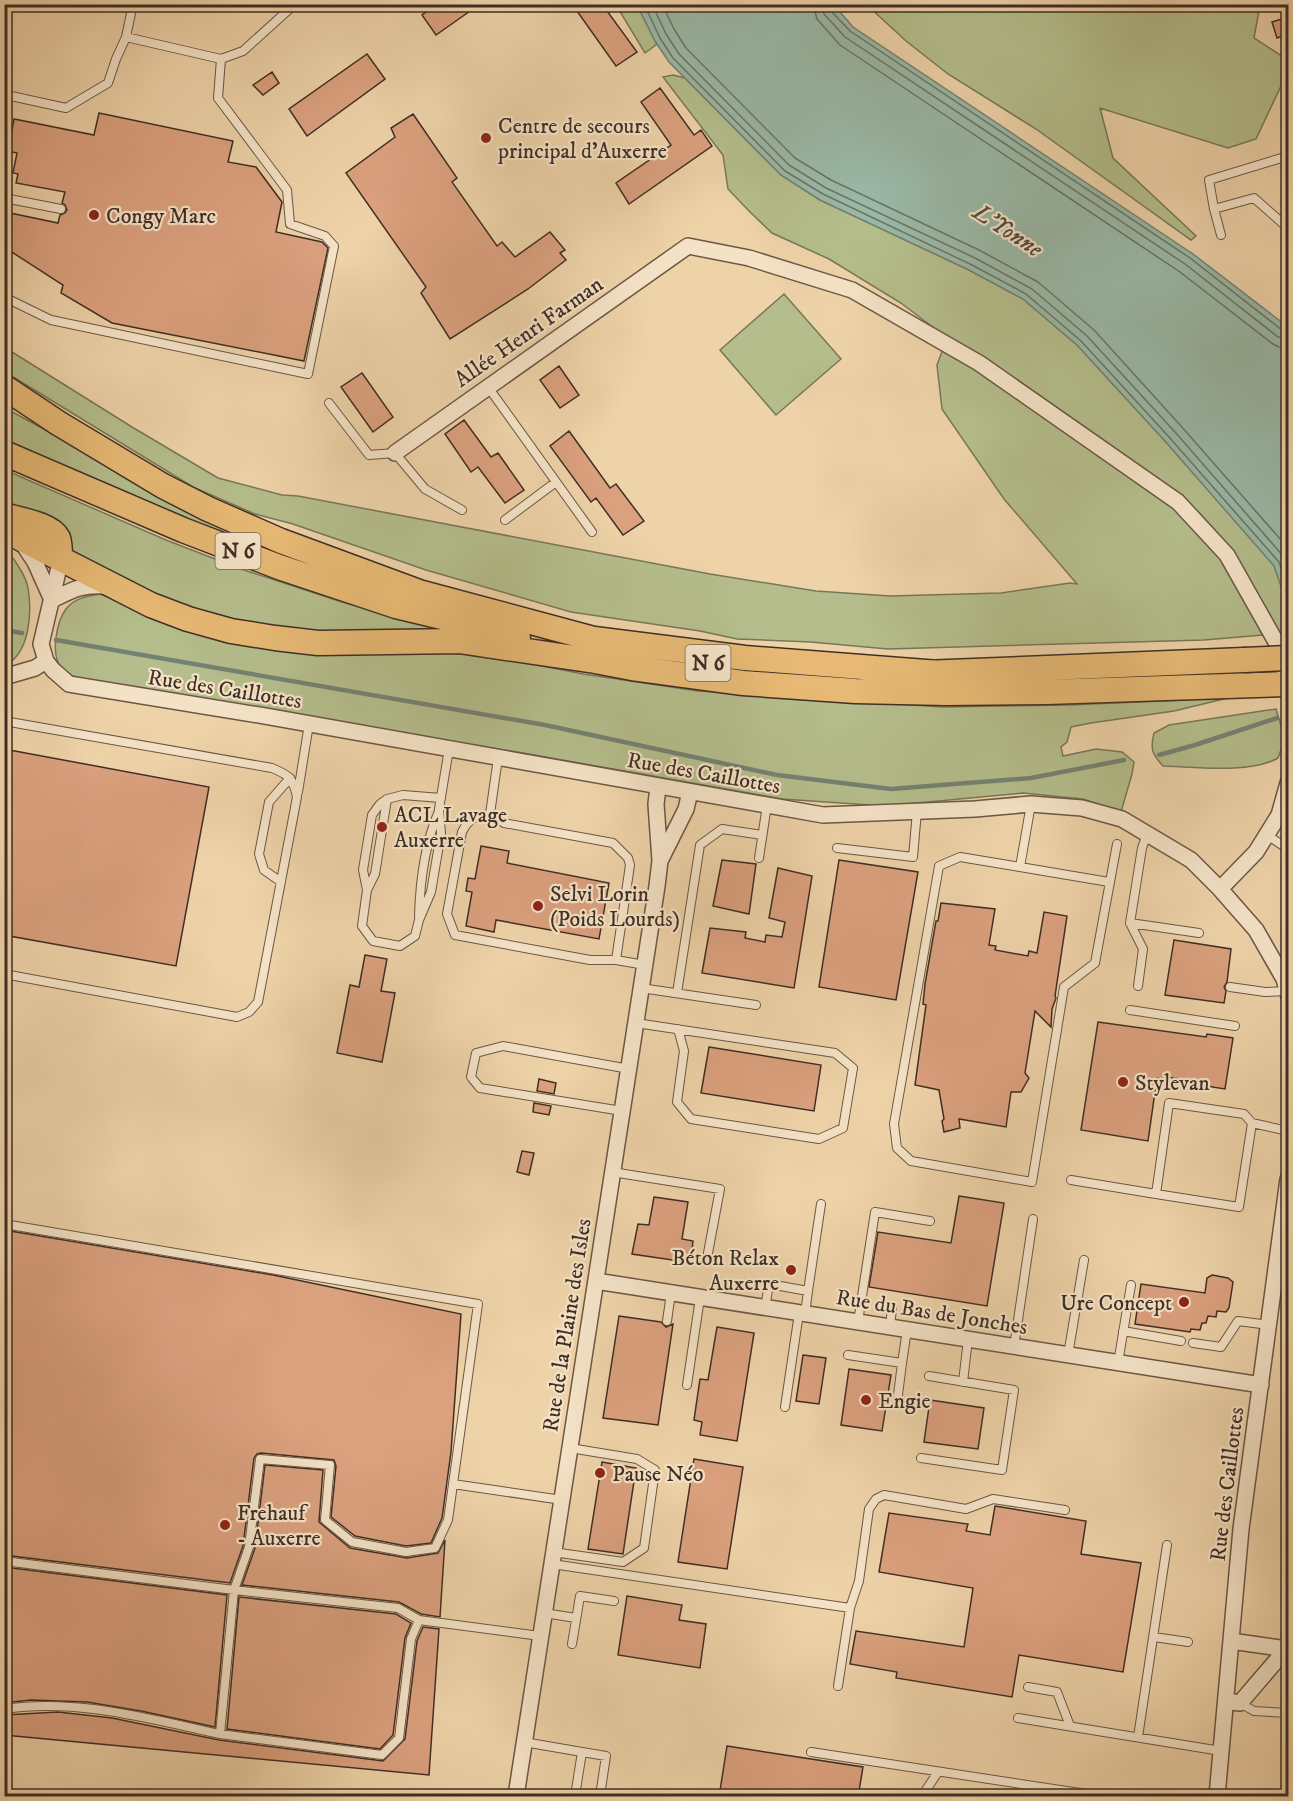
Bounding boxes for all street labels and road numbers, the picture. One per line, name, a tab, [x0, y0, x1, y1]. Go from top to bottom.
street label: Allée Henri Farman	[449, 271, 609, 394]
road number: N 6	[216, 533, 260, 569]
road number: N 6	[686, 645, 730, 681]
street label: Rue des Caillottes	[146, 664, 304, 715]
street label: Rue des Caillottes	[625, 747, 783, 800]
street label: Rue de la Plaine des Isles	[537, 1217, 598, 1434]
street label: Rue du Bas de Jonches	[834, 1284, 1029, 1341]
street label: Rue des Caillottes	[1205, 1405, 1250, 1563]

